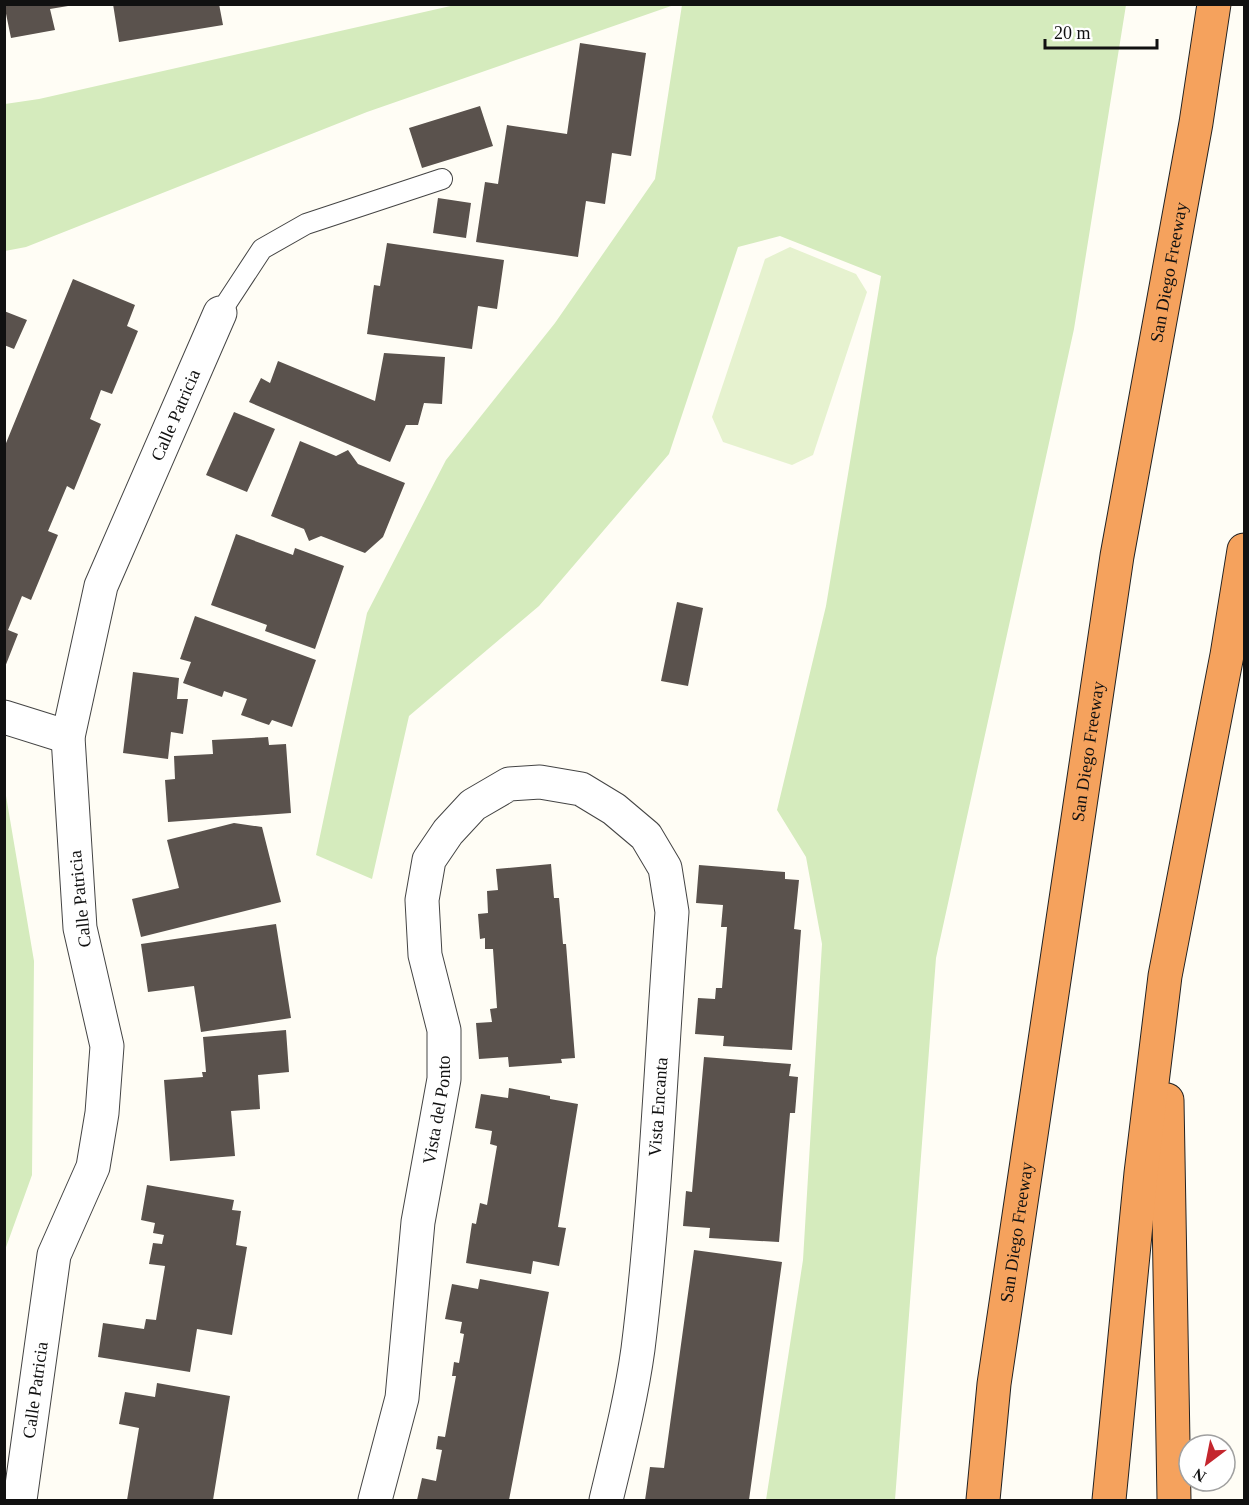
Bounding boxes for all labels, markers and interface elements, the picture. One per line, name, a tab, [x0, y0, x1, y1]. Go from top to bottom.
scale bar	[1045, 12, 1158, 50]
text: 20 m	[1054, 23, 1091, 43]
street label: San Diego Freeway	[1146, 201, 1191, 344]
street label: Calle Patricia	[147, 366, 204, 464]
street label: San Diego Freeway	[1068, 680, 1108, 823]
street label: Calle Patricia	[65, 849, 95, 949]
street label: Vista del Ponto	[419, 1056, 454, 1166]
street label: Vista Encanta	[645, 1057, 671, 1157]
street label: San Diego Freeway	[996, 1160, 1037, 1304]
street label: Calle Patricia	[19, 1340, 52, 1440]
north arrow	[1177, 1433, 1237, 1493]
text: N	[1190, 1465, 1209, 1486]

